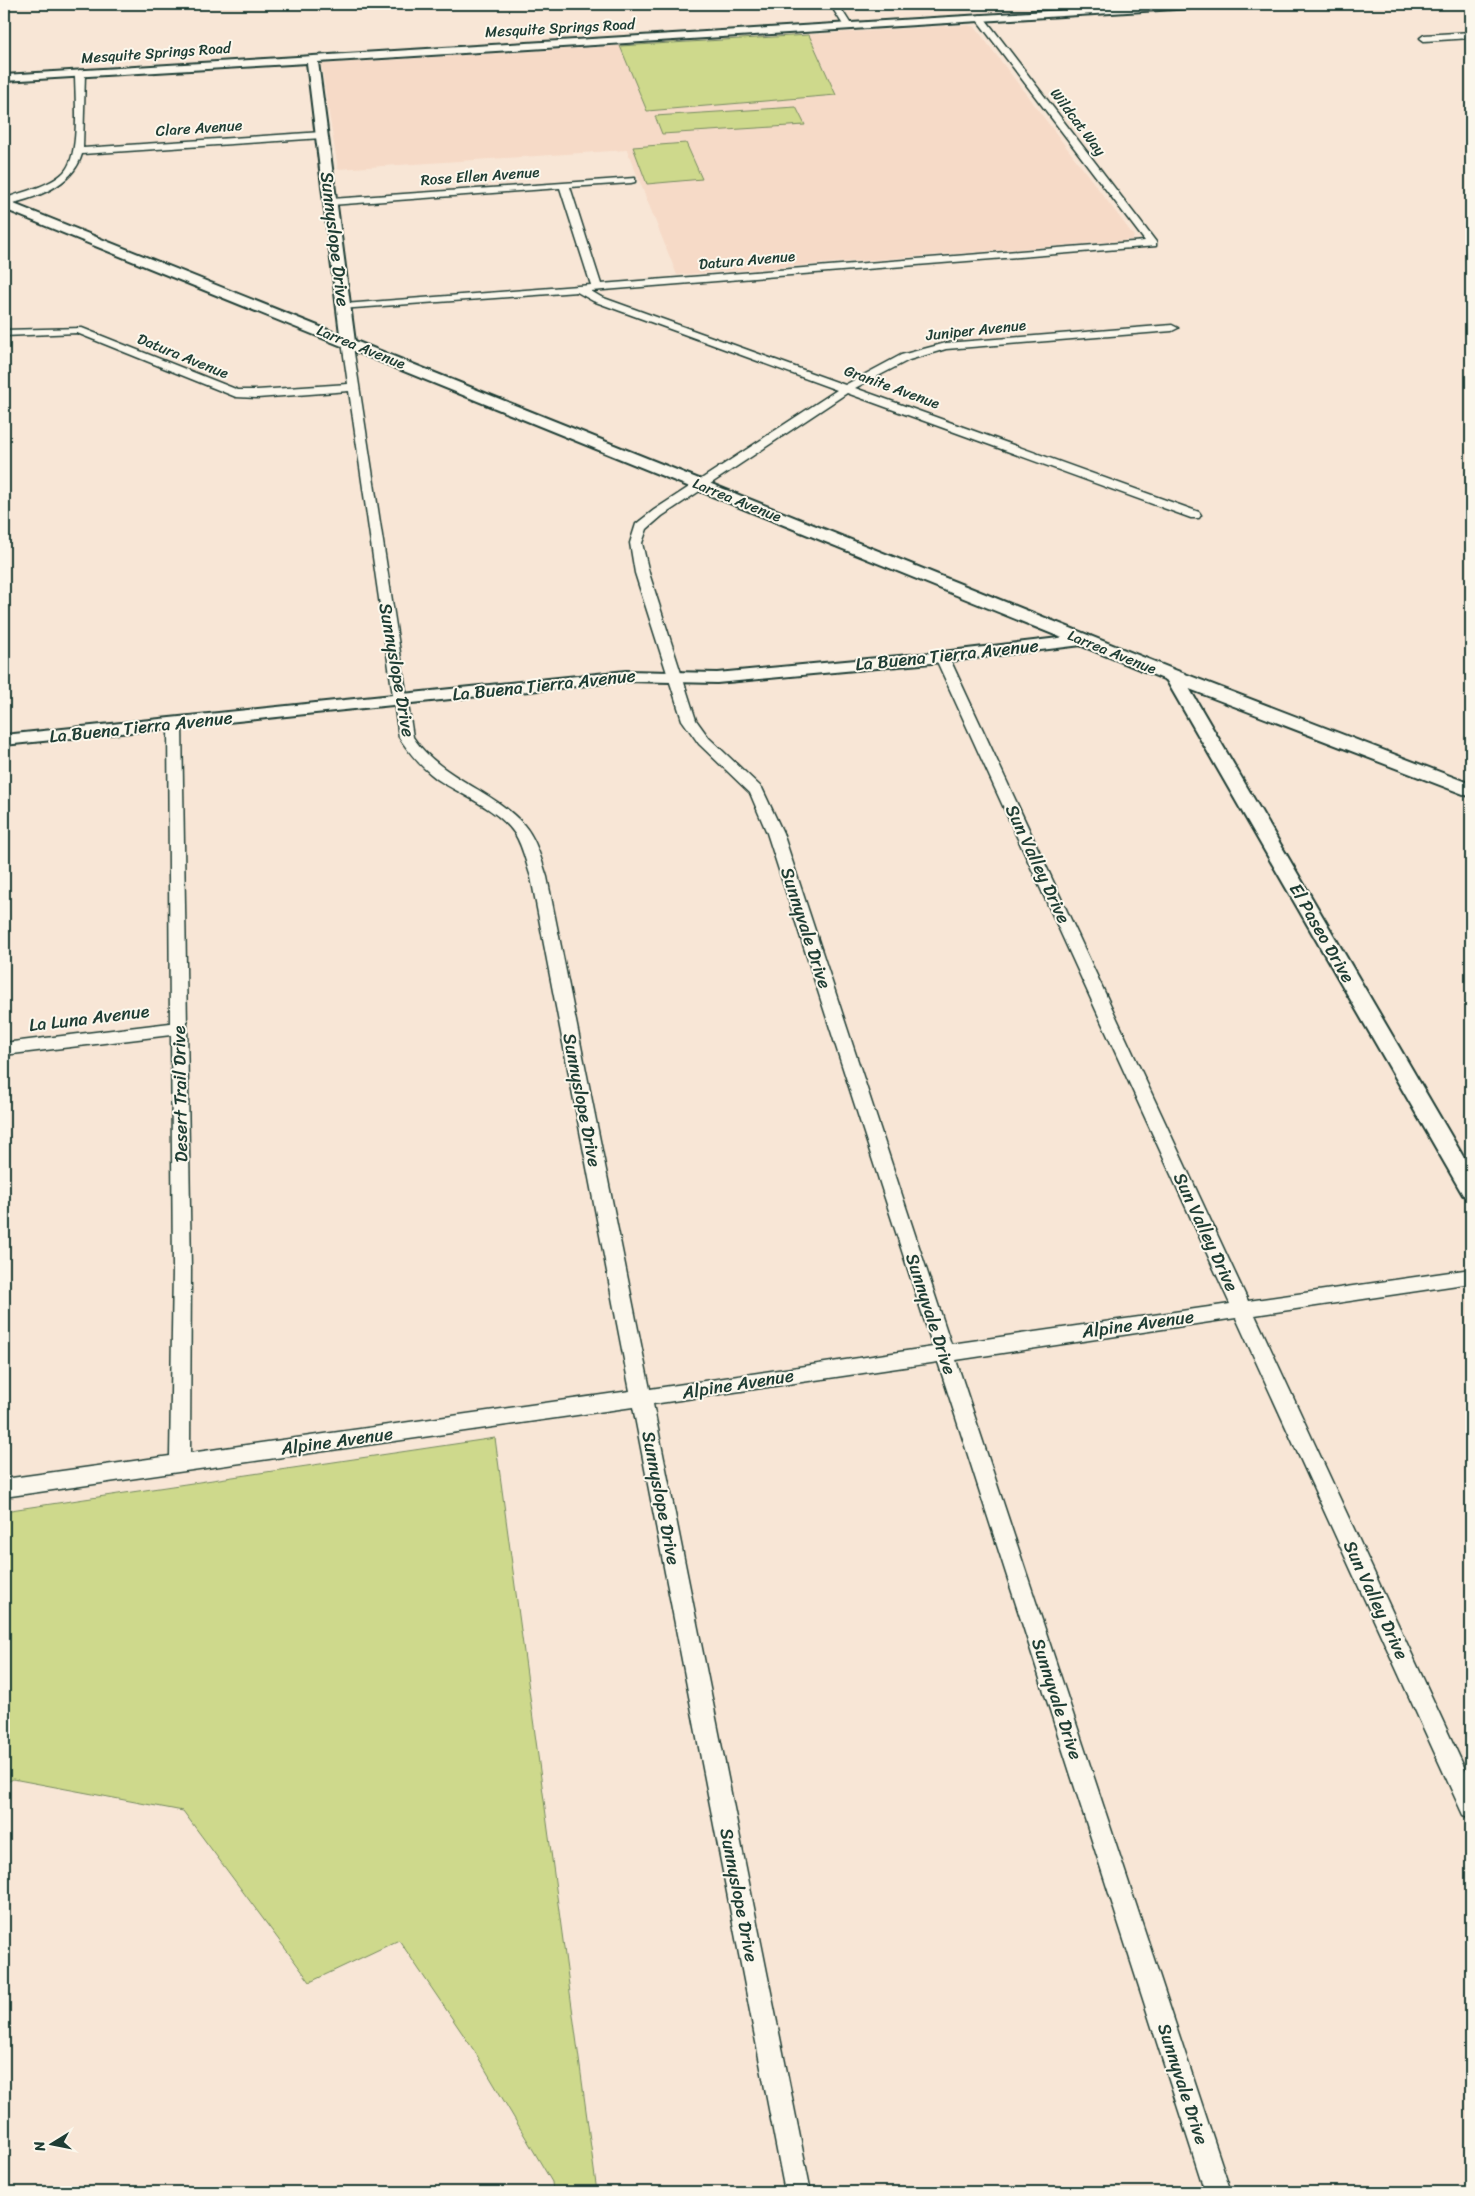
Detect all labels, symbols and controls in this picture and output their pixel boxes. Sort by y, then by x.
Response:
street label: Mesquite Springs Road [484,11,637,45]
street label: Mesquite Springs Road [80,35,233,71]
street label: Wildcat Way [1043,82,1113,162]
street label: Clare Avenue [155,112,243,144]
street label: Rose Ellen Avenue [420,159,540,193]
street label: Sunnyslope Drive [311,170,359,308]
street label: Datura Avenue [698,243,796,277]
street label: Juniper Avenue [924,312,1027,348]
street label: Larrea Avenue [313,317,409,377]
street label: Datura Avenue [133,326,233,386]
street label: Granite Avenue [840,358,944,416]
street label: Larrea Avenue [689,470,785,530]
street label: Sunnyslope Drive [369,600,425,740]
street label: Larrea Avenue [1064,622,1160,682]
street label: La Buena Tierra Avenue [854,629,1040,681]
street label: La Buena Tierra Avenue [451,659,637,711]
street label: La Buena Tierra Avenue [48,701,234,753]
street label: Sun Valley Drive [996,799,1080,929]
street label: Sunnyvale Drive [771,863,841,993]
street label: El Paseo Drive [1280,877,1364,989]
street label: La Luna Avenue [27,995,151,1041]
street label: Desert Trail Drive [163,1025,197,1163]
street label: Sunnyslope Drive [553,1030,611,1170]
street label: Sun Valley Drive [1164,1167,1248,1297]
street label: Sunnyvale Drive [896,1249,966,1379]
street label: Alpine Avenue [1079,1300,1196,1348]
street label: Alpine Avenue [679,1359,796,1409]
street label: Alpine Avenue [278,1417,395,1465]
street label: Sunnyslope Drive [632,1428,690,1568]
street label: Sun Valley Drive [1334,1535,1418,1665]
street label: Sunnyvale Drive [1022,1634,1092,1764]
street label: Sunnyslope Drive [710,1825,768,1965]
street label: Sunnyvale Drive [1148,2019,1218,2149]
north arrow [28,2118,78,2168]
text: N [26,2139,53,2154]

